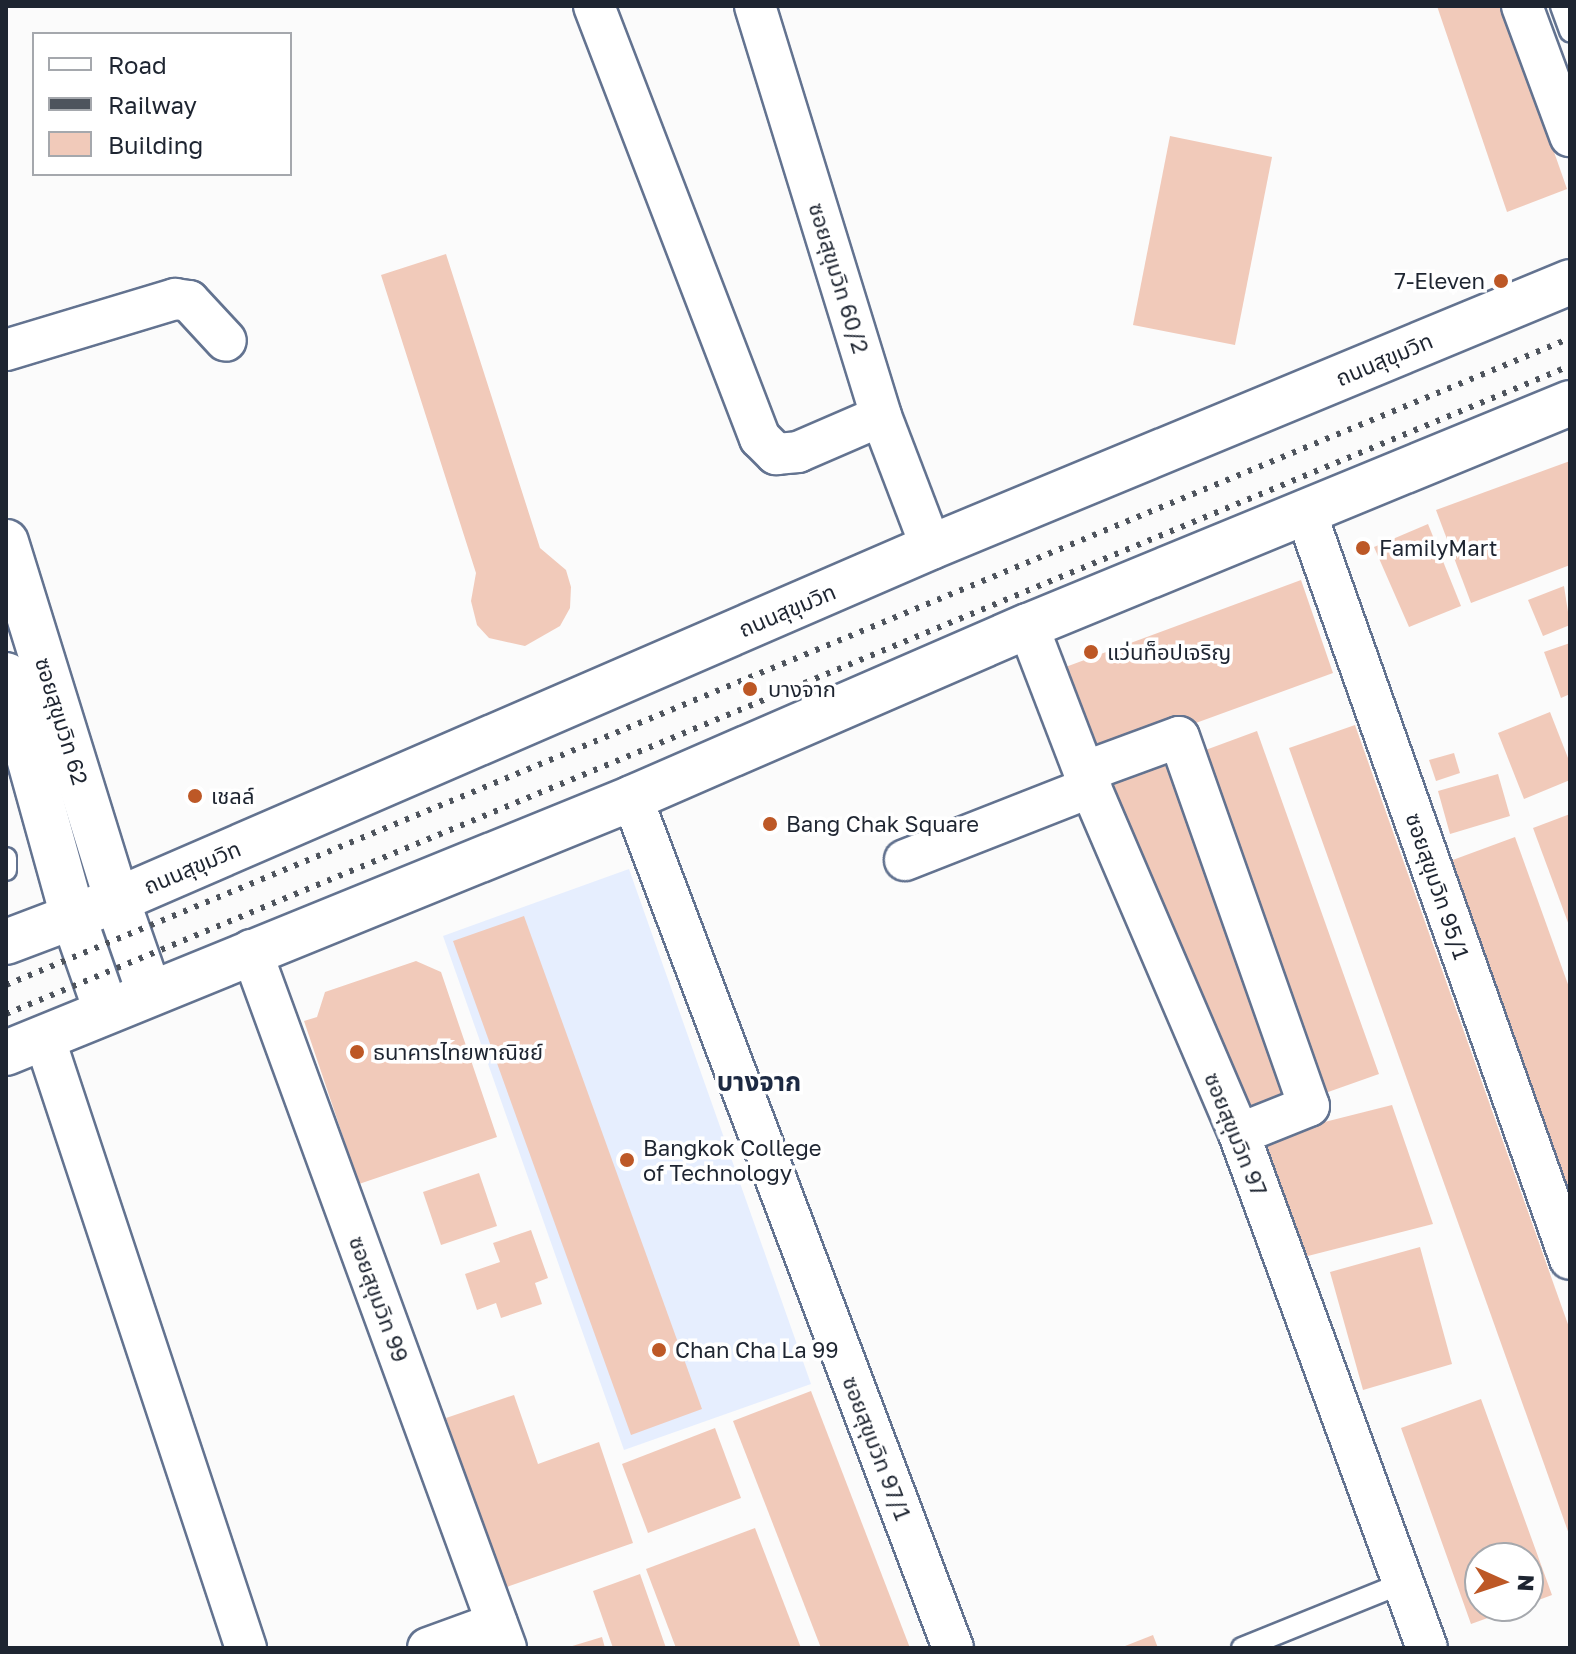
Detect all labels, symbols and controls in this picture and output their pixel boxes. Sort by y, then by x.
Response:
legend [32,32,292,176]
text: Road [108,50,167,79]
text: Railway [108,90,197,119]
text: Building [108,130,203,159]
street label: ซอยสุขุมวิท 60/2 [804,200,874,356]
place label: 7-Eleven [1394,268,1485,294]
marker: 7-Eleven [1492,272,1510,290]
street label: ถนนสุขุมวิท [1332,327,1436,391]
place label: FamilyMart [1379,535,1498,561]
marker: FamilyMart [1354,539,1372,557]
street label: ถนนสุขุมวิท [735,578,839,642]
place label: แว่นท็อปเจริญ [1107,639,1231,665]
marker: แว่นท็อปเจริญ [1082,643,1100,661]
street label: ซอยสุขุมวิท 62 [30,654,94,788]
place label: บางจาก [768,676,836,702]
marker: บางจาก [739,678,761,700]
place label: เชลล์ [211,783,254,809]
marker: เชลล์ [186,787,204,805]
street label: ซอยสุขุมวิท 95/1 [1401,809,1475,963]
place label: Bang Chak Square [786,811,979,837]
marker: Bang Chak Square [761,815,779,833]
street label: ถนนสุขุมวิท [140,835,244,899]
place label: ธนาคารไทยพาณิชย์ [373,1039,543,1065]
marker: ธนาคารไทยพาณิชย์ [348,1043,366,1061]
district label: บางจาก [717,1066,801,1098]
street label: ซอยสุขุมวิท 97 [1199,1068,1273,1200]
place label: Bangkok College of Technology [643,1134,821,1186]
marker: Bangkok College of Technology [618,1151,636,1169]
street label: ซอยสุขุมวิท 99 [344,1232,414,1366]
place label: Chan Cha La 99 [675,1337,839,1363]
marker: Chan Cha La 99 [650,1341,668,1359]
street label: ซอยสุขุมวิท 97/1 [837,1372,917,1524]
north arrow [1464,1542,1544,1622]
text: N [1513,1574,1540,1592]

